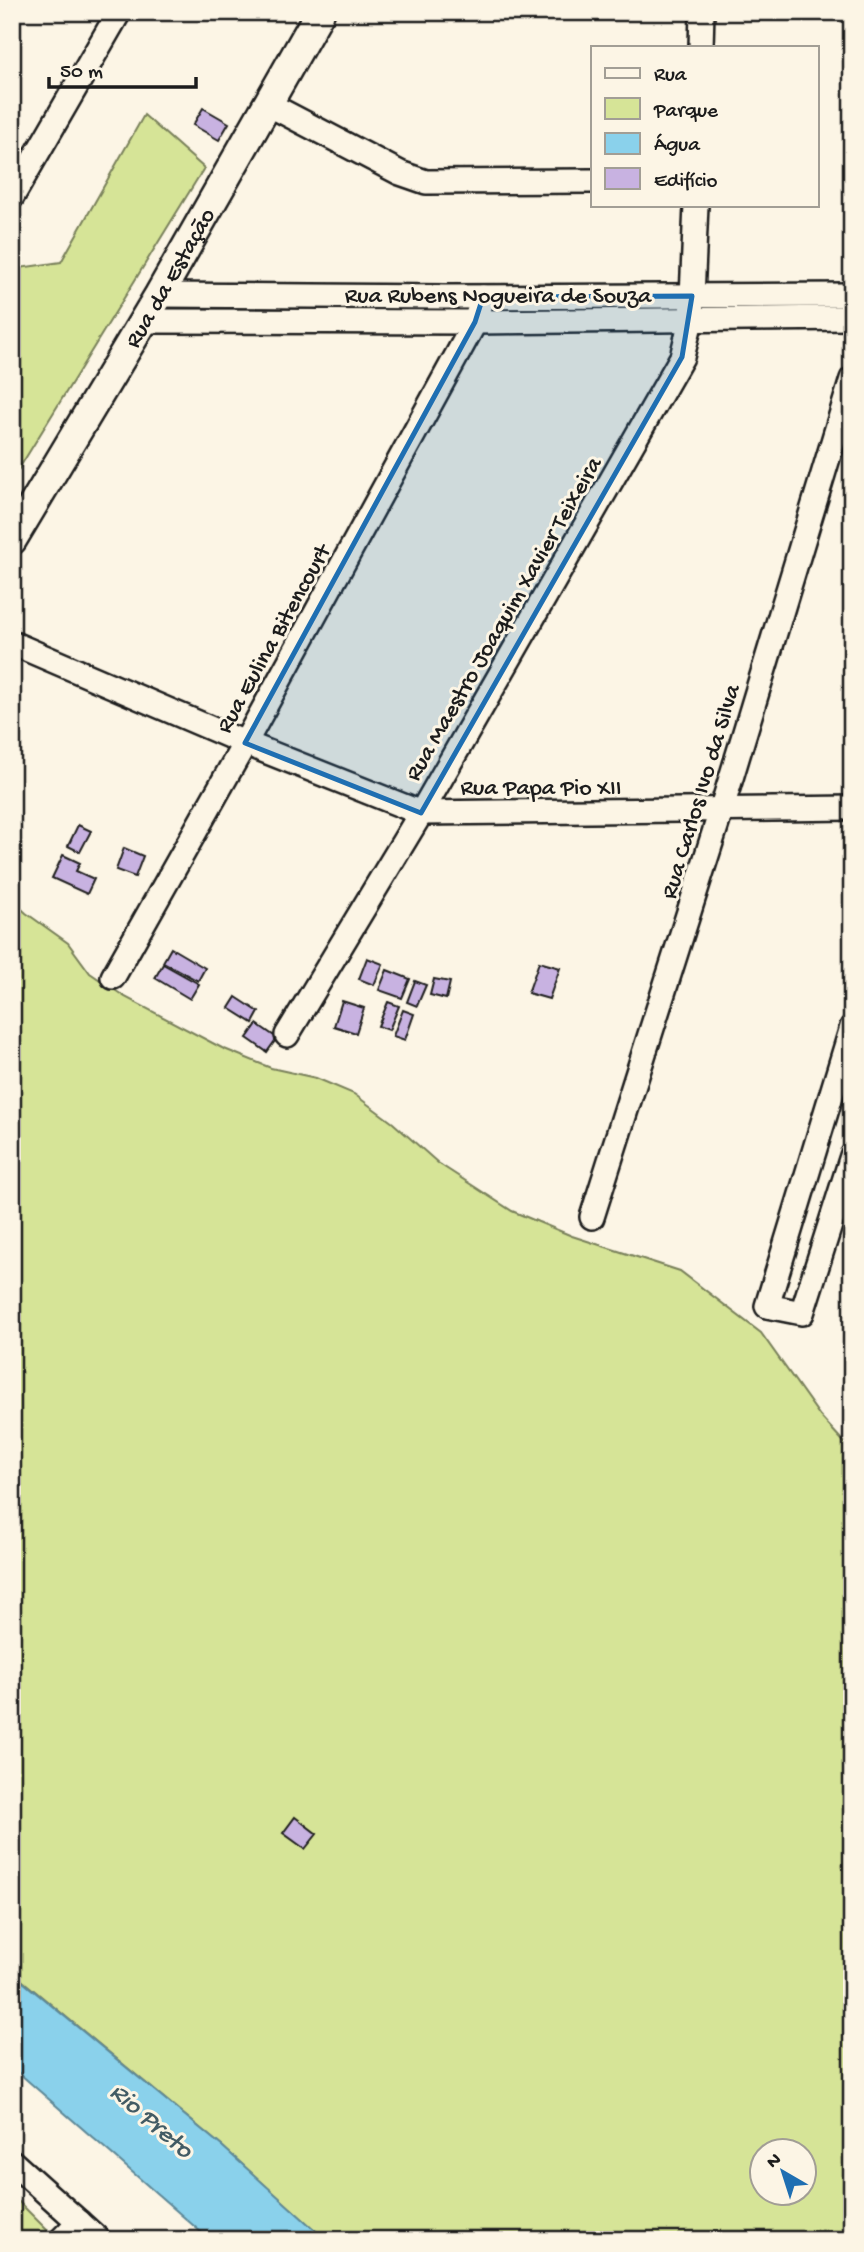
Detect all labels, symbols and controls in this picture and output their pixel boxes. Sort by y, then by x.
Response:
scale bar [49,46,196,90]
legend [591,46,818,206]
text: 50 m [60,61,103,86]
text: Rua [654,64,688,89]
text: Parque [653,100,719,125]
text: Água [654,133,701,159]
text: Edifício [654,170,718,195]
street label: Rua da Estação [120,204,223,354]
street label: Rua Rubens Nogueira de Souza [345,283,652,312]
street label: Rua Maestro Joaquim Xavier Teixeira [400,452,610,787]
street label: Rua Eulina Bitencourt [211,538,340,739]
street label: Rua Carlos Ivo da Silva [656,681,749,903]
street label: Rua Papa Pio XII [460,775,622,804]
water label: Rio Preto [102,2078,199,2168]
north arrow [748,2136,818,2206]
text: N [762,2149,787,2174]

